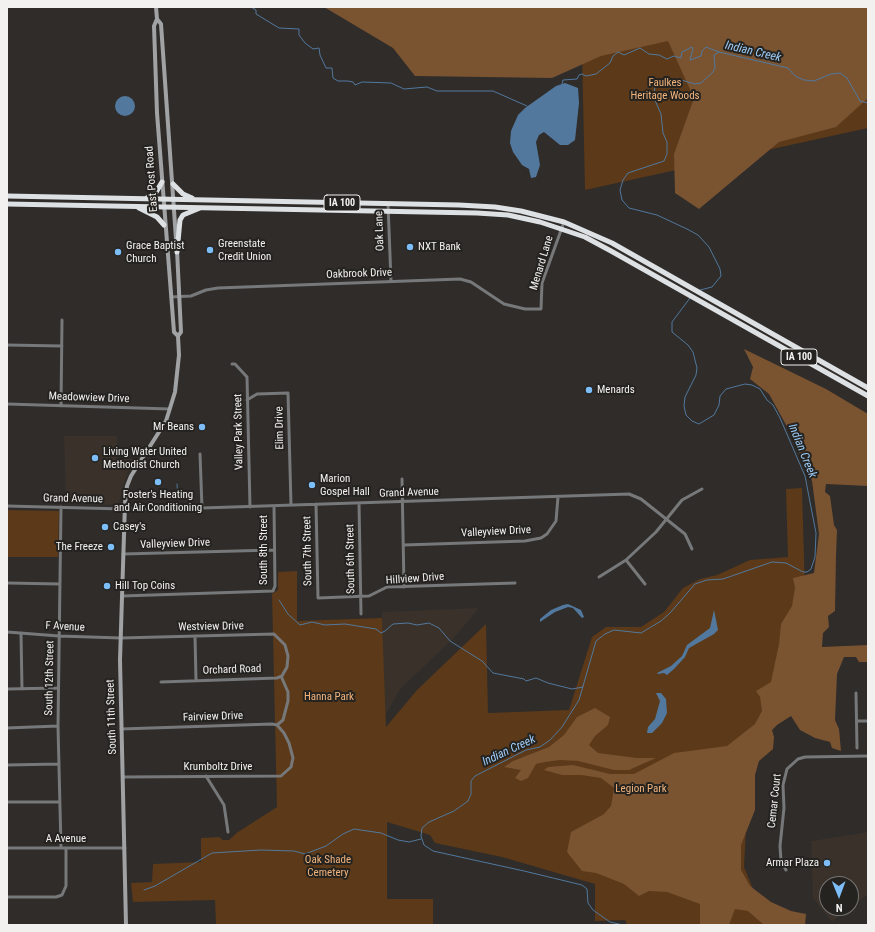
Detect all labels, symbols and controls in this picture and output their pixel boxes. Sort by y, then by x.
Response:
water label: Indian Creek [724,39,782,65]
park label: Faulkes Heritage Woods [630,76,700,102]
street label: East Post Road [143,146,161,212]
road number: IA 100 [324,195,360,211]
street label: Oak Lane [373,211,387,251]
street label: Menard Lane [527,234,557,292]
place label: Greenstate Credit Union [218,237,271,263]
place label: Grace Baptist Church [126,239,184,265]
place label: NXT Bank [418,240,461,254]
marker: NXT Bank [405,242,415,252]
marker: Greenstate Credit Union [205,245,215,255]
marker: Grace Baptist Church [113,247,123,257]
street label: Oakbrook Drive [326,266,392,282]
road number: IA 100 [781,349,817,365]
place label: Menards [597,383,635,397]
marker: Menards [584,385,594,395]
street label: Meadowview Drive [48,390,130,406]
street label: Valley Park Street [232,394,246,470]
street label: Elim Drive [273,406,287,450]
place label: Mr Beans [153,420,194,434]
marker: Mr Beans [197,422,207,432]
water label: Indian Creek [785,422,819,480]
place label: Living Water United Methodist Church [103,445,187,471]
marker: Living Water United Methodist Church [90,453,100,463]
place label: Marion Gospel Hall [320,472,370,498]
marker: Foster's Heating and Air Conditioning [153,477,163,487]
marker: Marion Gospel Hall [307,480,317,490]
street label: Grand Avenue [379,485,439,501]
place label: Foster's Heating and Air Conditioning [114,488,202,514]
street label: Grand Avenue [43,492,103,506]
street label: South 8th Street [257,515,271,585]
street label: South 7th Street [301,516,315,586]
place label: Casey's [113,520,146,534]
marker: Casey's [100,522,110,532]
street label: South 6th Street [344,524,358,594]
street label: Valleyview Drive [461,524,531,540]
street label: Valleyview Drive [140,536,210,552]
place label: The Freeze [56,540,103,554]
marker: The Freeze [106,542,116,552]
street label: Hillview Drive [385,570,445,588]
place label: Hill Top Coins [115,579,175,593]
marker: Hill Top Coins [102,581,112,591]
street label: F Avenue [45,619,85,635]
street label: Westview Drive [178,620,244,634]
street label: South 12th Street [43,640,57,716]
street label: Orchard Road [202,662,262,678]
street label: South 11th Street [104,679,120,755]
park label: Hanna Park [304,690,354,704]
street label: Fairview Drive [183,709,243,725]
water label: Indian Creek [480,732,538,770]
street label: Krumboltz Drive [184,760,252,774]
street label: Cemar Court [766,773,784,829]
park label: Legion Park [615,782,667,796]
street label: A Avenue [46,832,86,846]
park label: Oak Shade Cemetery [305,853,351,879]
place label: Armar Plaza [766,856,819,870]
marker: Armar Plaza [822,858,832,868]
north arrow [819,876,859,916]
text: N [836,901,843,914]

